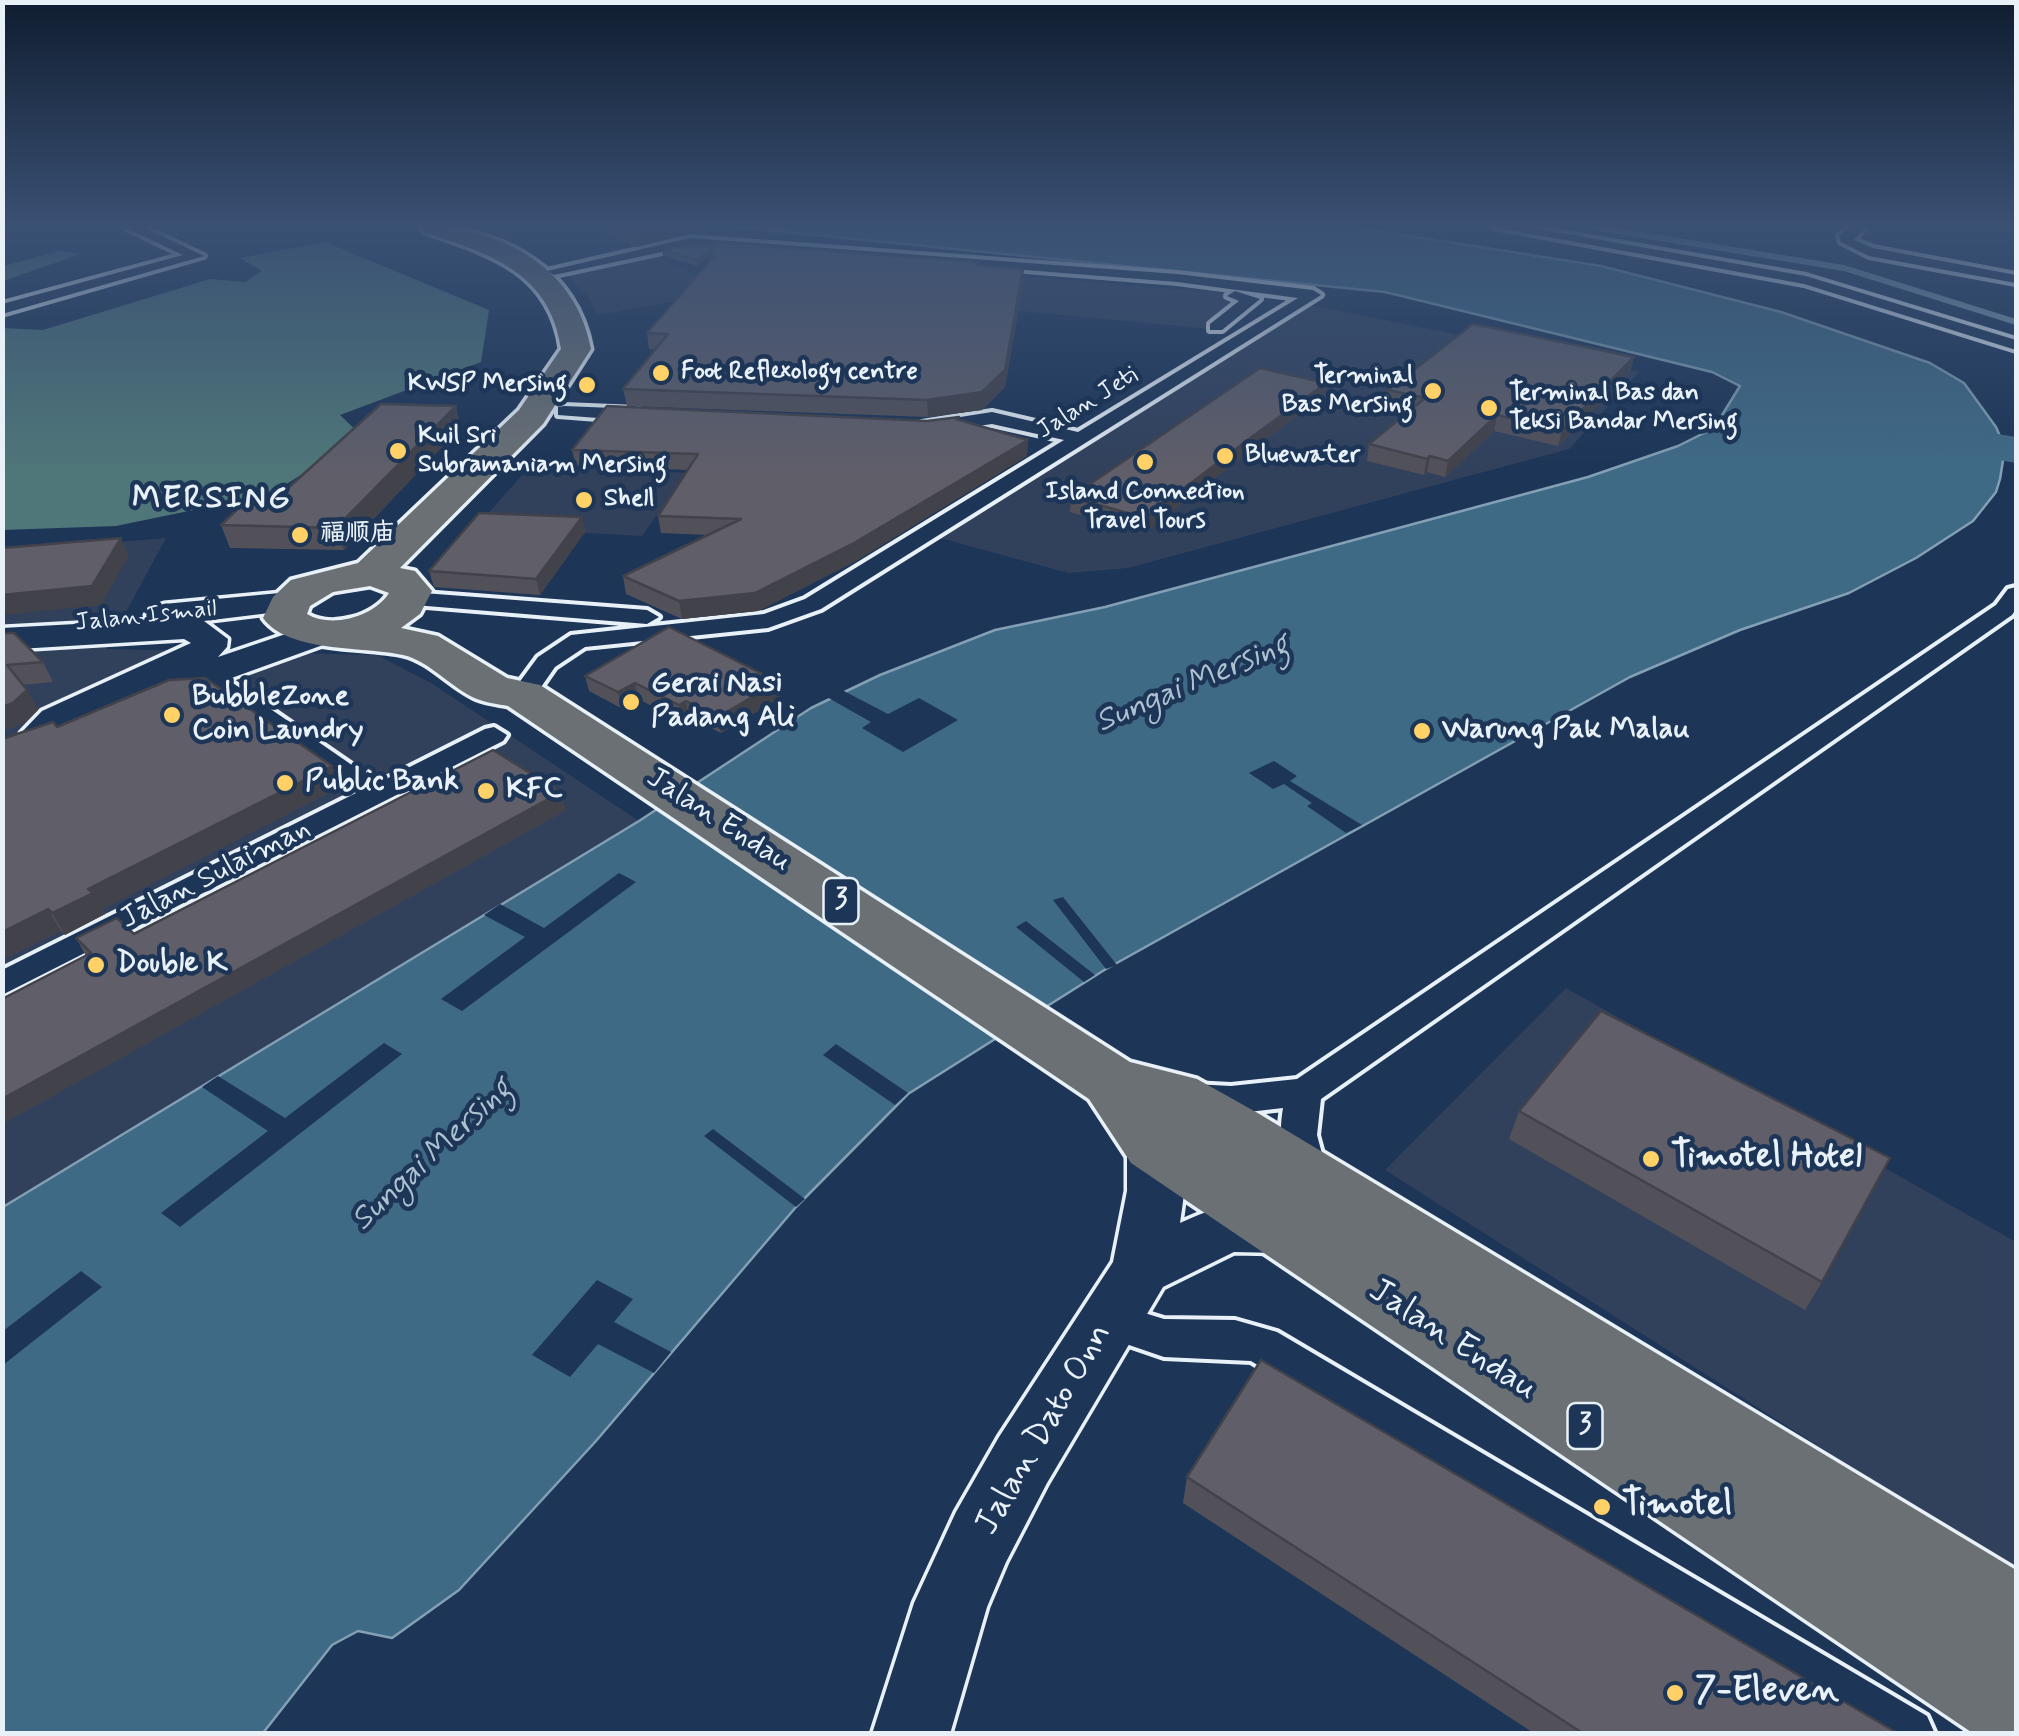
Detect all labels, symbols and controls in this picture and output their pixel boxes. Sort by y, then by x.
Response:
place label: Foot Reflexology centre [681,358,918,388]
street label: Jalan Jeti [1032,361,1144,447]
marker: Foot Reflexology centre [650,362,672,384]
place label: Terminal Bas Mersing [1282,362,1413,421]
place label: KWSP Mersing [408,370,567,400]
marker: KWSP Mersing [576,374,598,396]
place label: Terminal Bas dan Teksi Bandar Mersing [1509,379,1738,438]
marker: Terminal Bas Mersing [1422,380,1444,402]
marker: Terminal Bas dan Teksi Bandar Mersing [1478,397,1500,419]
place label: Kuil Sri Subramaniam Mersing [418,422,667,481]
marker: Kuil Sri Subramaniam Mersing [387,440,409,462]
place label: Bluewater [1245,441,1360,471]
marker: Bluewater [1214,445,1236,467]
marker: Island Connection Travel Tours [1134,451,1156,473]
place label: Island Connection Travel Tours [1045,478,1245,537]
district label: MERSING [132,481,292,519]
place label: Shell [604,485,654,515]
marker: Shell [573,489,595,511]
place label: 福顺庙 [320,520,395,550]
marker: 福顺庙 [289,524,311,546]
street label: Jalan Ismail [74,595,218,639]
water label: Sungai Mersing [1091,627,1295,743]
place label: Gerai Nasi Padang Ali [651,667,795,738]
place label: BubbleZone Coin Laundry [192,680,364,750]
marker: Gerai Nasi Padang Ali [620,691,642,713]
marker: BubbleZone Coin Laundry [161,704,183,726]
place label: Warung Pak Malau [1442,713,1690,749]
marker: Warung Pak Malau [1411,720,1433,742]
street label: Jalan Endau [639,761,797,881]
place label: Public Bank [305,765,459,801]
marker: Public Bank [274,772,296,794]
place label: KFC [506,773,563,809]
marker: KFC [475,780,497,802]
street label: Jalan Sulaiman [115,812,317,938]
road number: 3 [824,878,858,924]
place label: Double K [116,947,228,983]
marker: Double K [85,954,107,976]
water label: Sungai Mersing [344,1072,522,1240]
place label: Timotel Hotel [1671,1138,1862,1180]
marker: Timotel Hotel [1640,1148,1662,1170]
street label: Jalan Endau [1360,1271,1544,1411]
street label: Jalan Dato Onn [967,1317,1123,1543]
road number: 3 [1568,1403,1602,1449]
place label: Timotel [1622,1486,1732,1528]
marker: Timotel [1591,1496,1613,1518]
place label: 7-Eleven [1695,1672,1839,1714]
marker: 7-Eleven [1664,1682,1686,1704]

